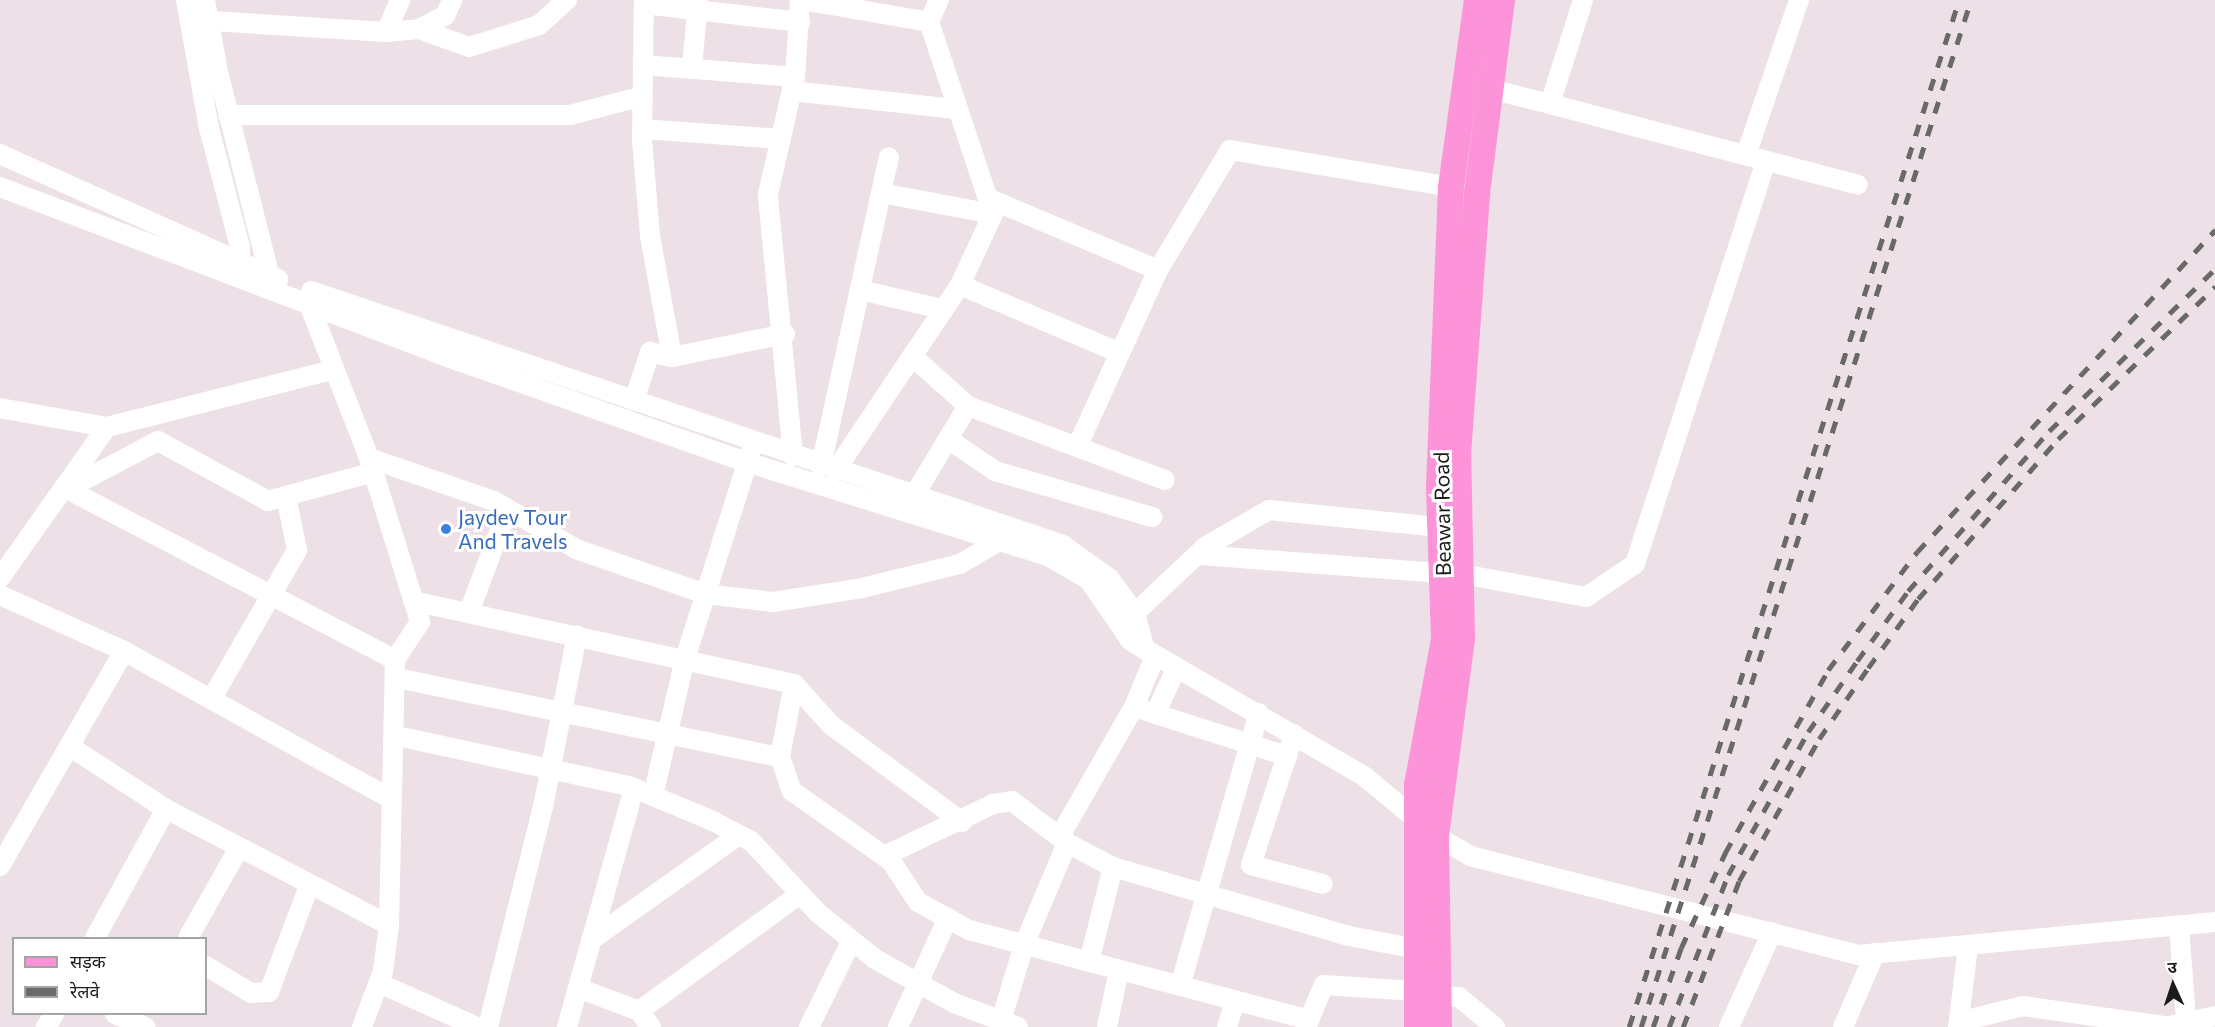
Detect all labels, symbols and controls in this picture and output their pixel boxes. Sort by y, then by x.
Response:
street label: Beawar Road [1428,452,1456,576]
place label: Jaydev Tour And Travels [458,504,568,554]
marker: Jaydev Tour And Travels [439,522,453,536]
legend [12,937,207,1015]
text: सड़क [70,950,106,972]
north arrow [2143,955,2203,1015]
text: उ [2167,957,2177,976]
text: रेलवे [70,980,100,1002]

